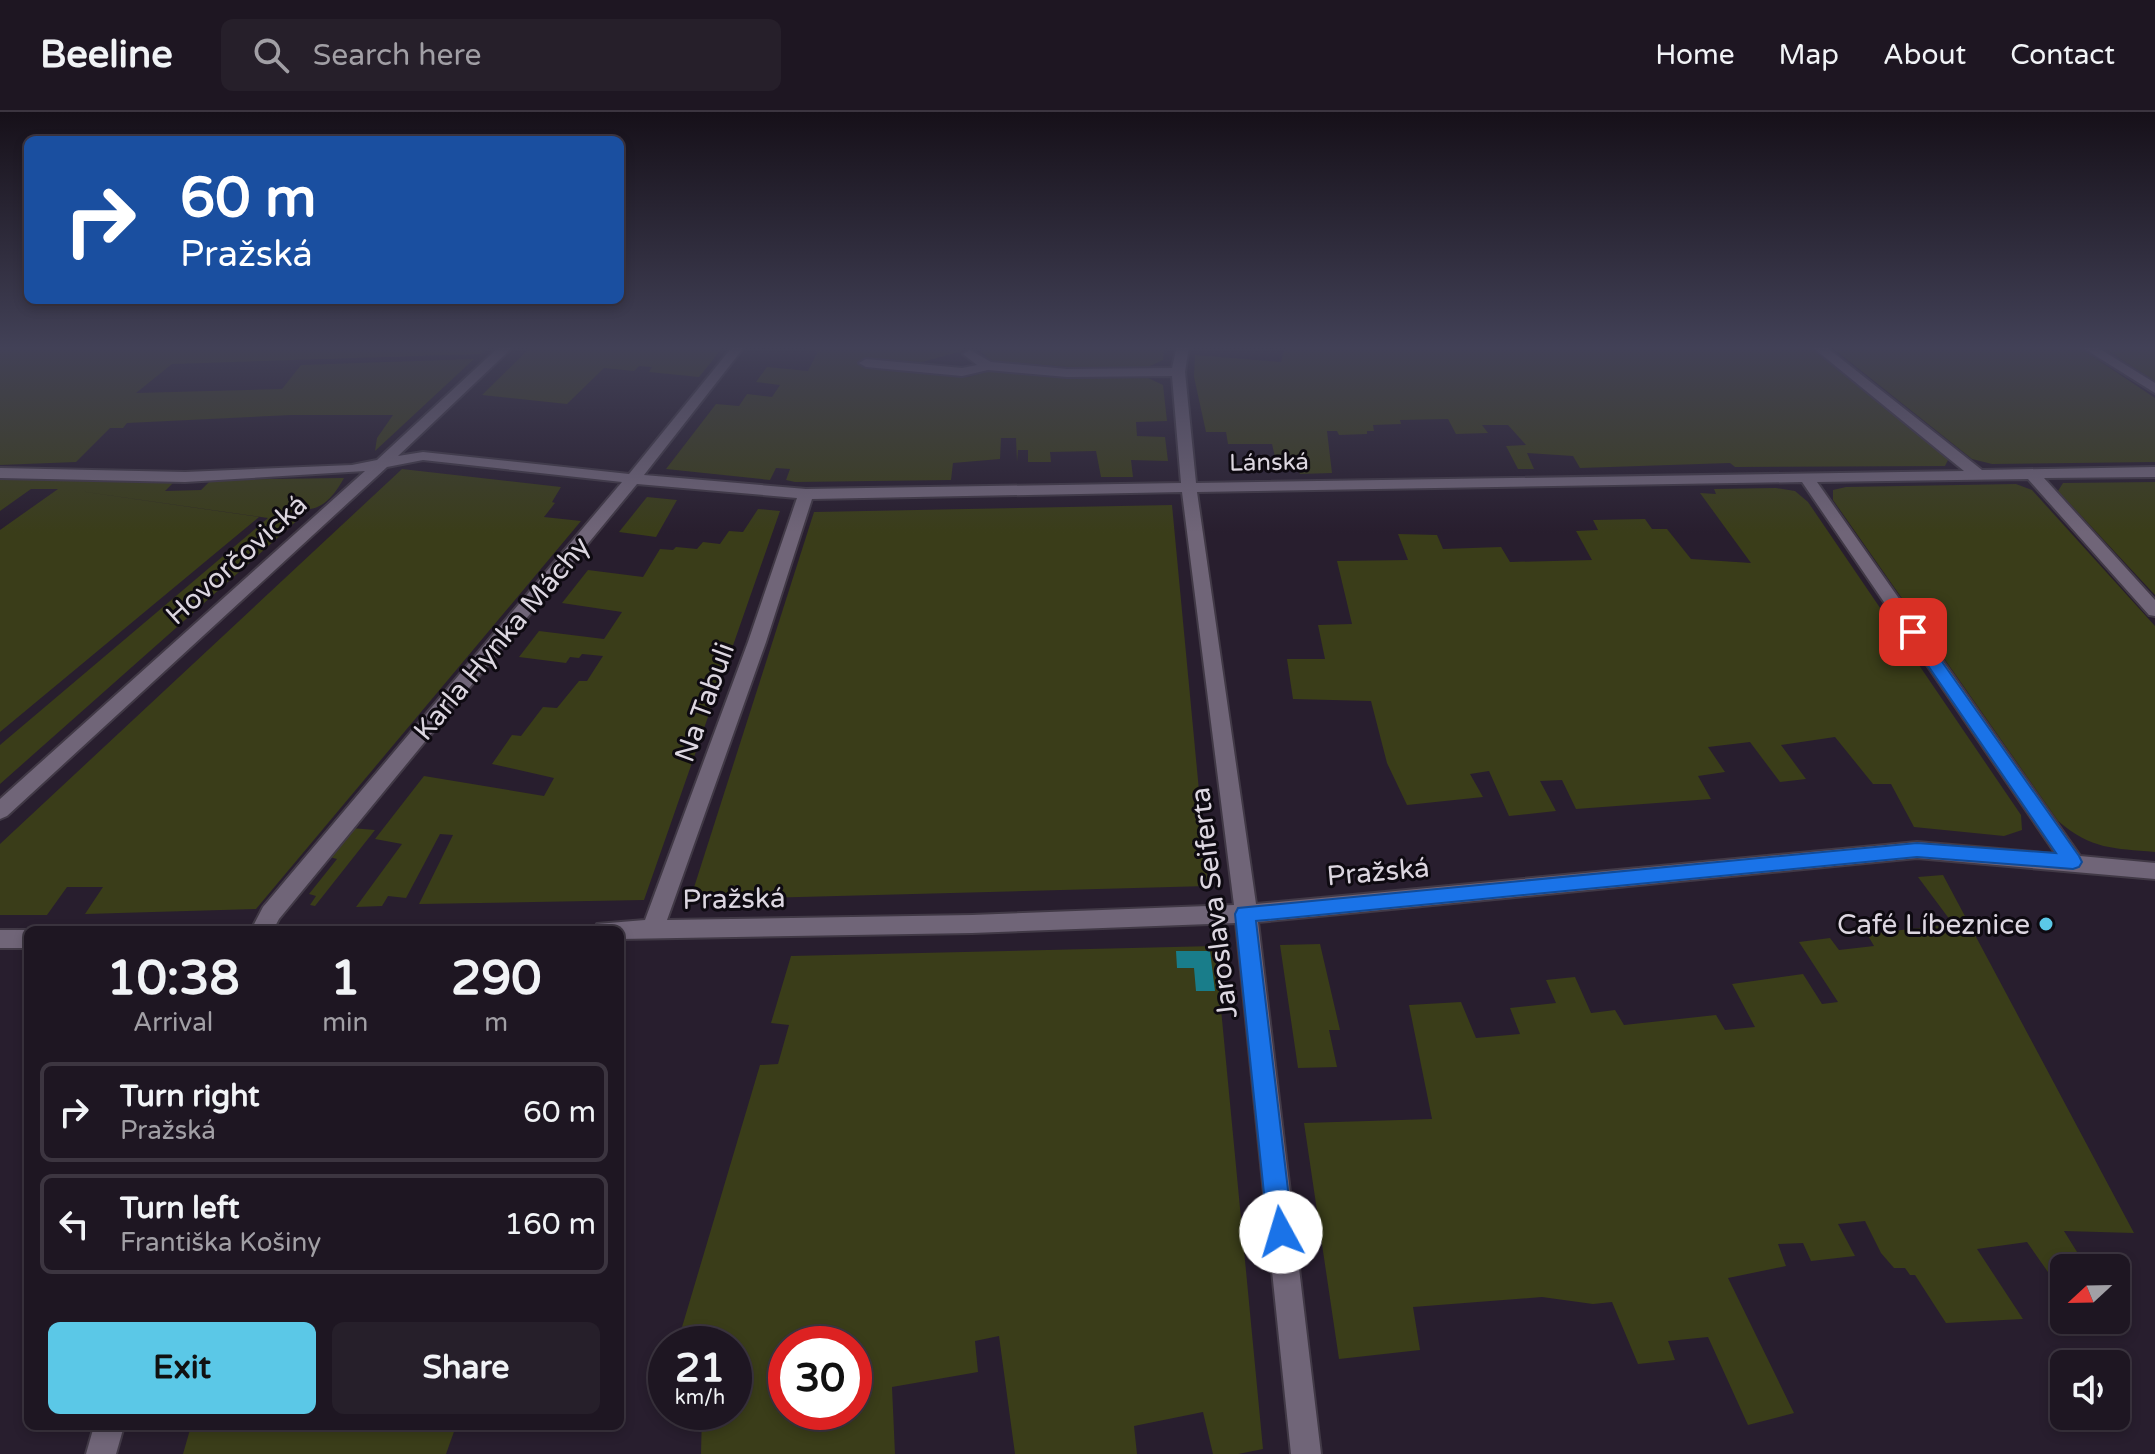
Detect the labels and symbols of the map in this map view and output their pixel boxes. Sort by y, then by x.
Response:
street label: Lánská [1229,447,1309,478]
street label: Hovorčovická [159,487,314,632]
street label: Karla Hynka Máchy [407,530,597,748]
pin [1879,598,1947,666]
street label: Na Tabuli [668,638,742,767]
street label: Jaroslava Seiferta [1183,785,1245,1020]
street label: Pražská [1325,851,1431,893]
street label: Pražská [682,881,786,917]
place label: Café Líbeznice [1837,908,2030,942]
marker: Café Líbeznice [2037,915,2055,933]
position arrow [1239,1190,1323,1274]
north arrow [2050,1254,2130,1334]
speed limit sign: 30 [768,1326,872,1430]

